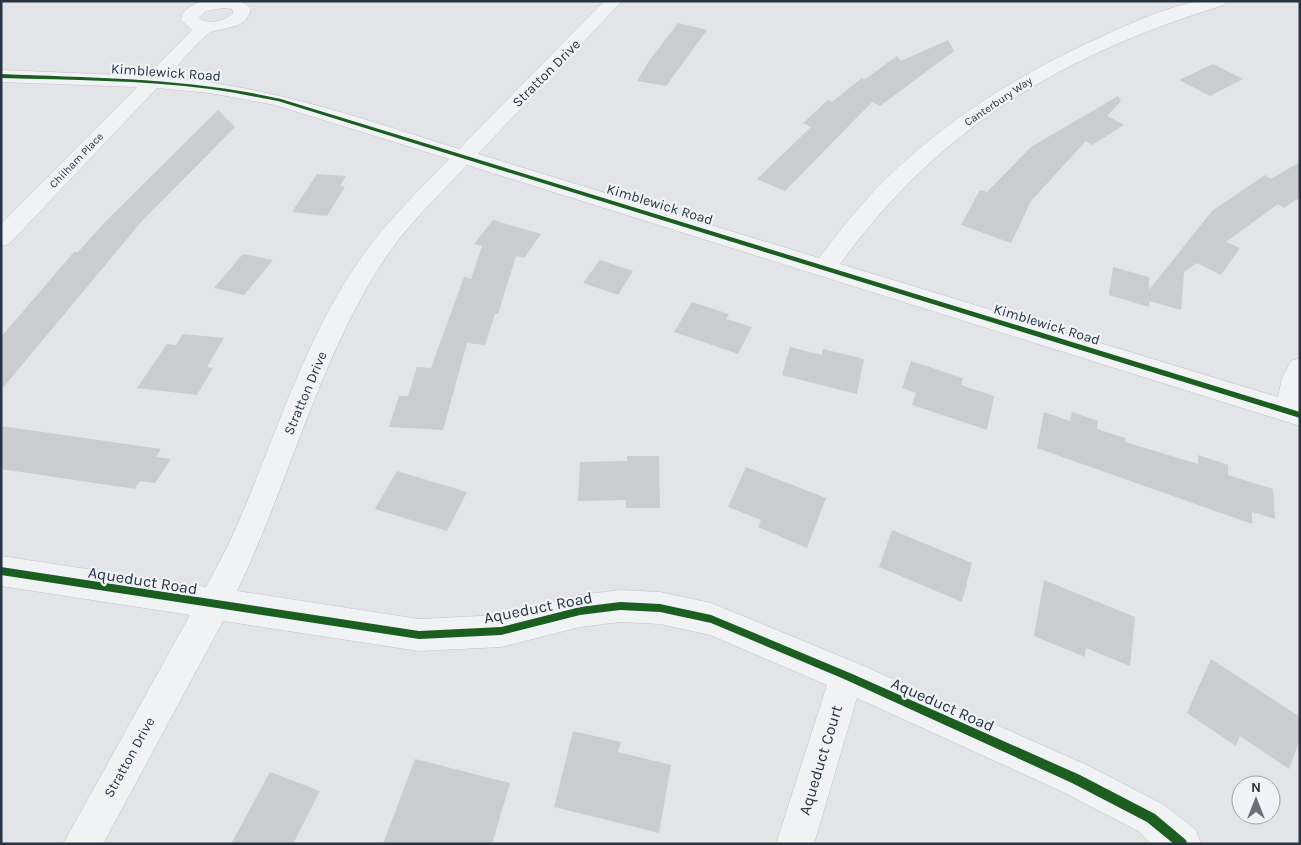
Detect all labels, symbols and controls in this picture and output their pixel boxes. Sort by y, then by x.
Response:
street label: Stratton Drive [509,36,584,111]
street label: Kimblewick Road [110,60,222,85]
street label: Canterbury Way [962,74,1035,129]
street label: Chilham Place [47,130,106,191]
street label: Kimblewick Road [605,180,715,229]
street label: Kimblewick Road [992,300,1102,349]
street label: Stratton Drive [280,349,331,438]
street label: Aqueduct Road [87,562,199,599]
street label: Aqueduct Road [482,588,594,627]
street label: Aqueduct Road [888,673,997,736]
street label: Aqueduct Court [795,703,846,817]
street label: Stratton Drive [100,714,158,800]
north arrow [1231,775,1281,825]
text: N [1251,779,1261,796]

